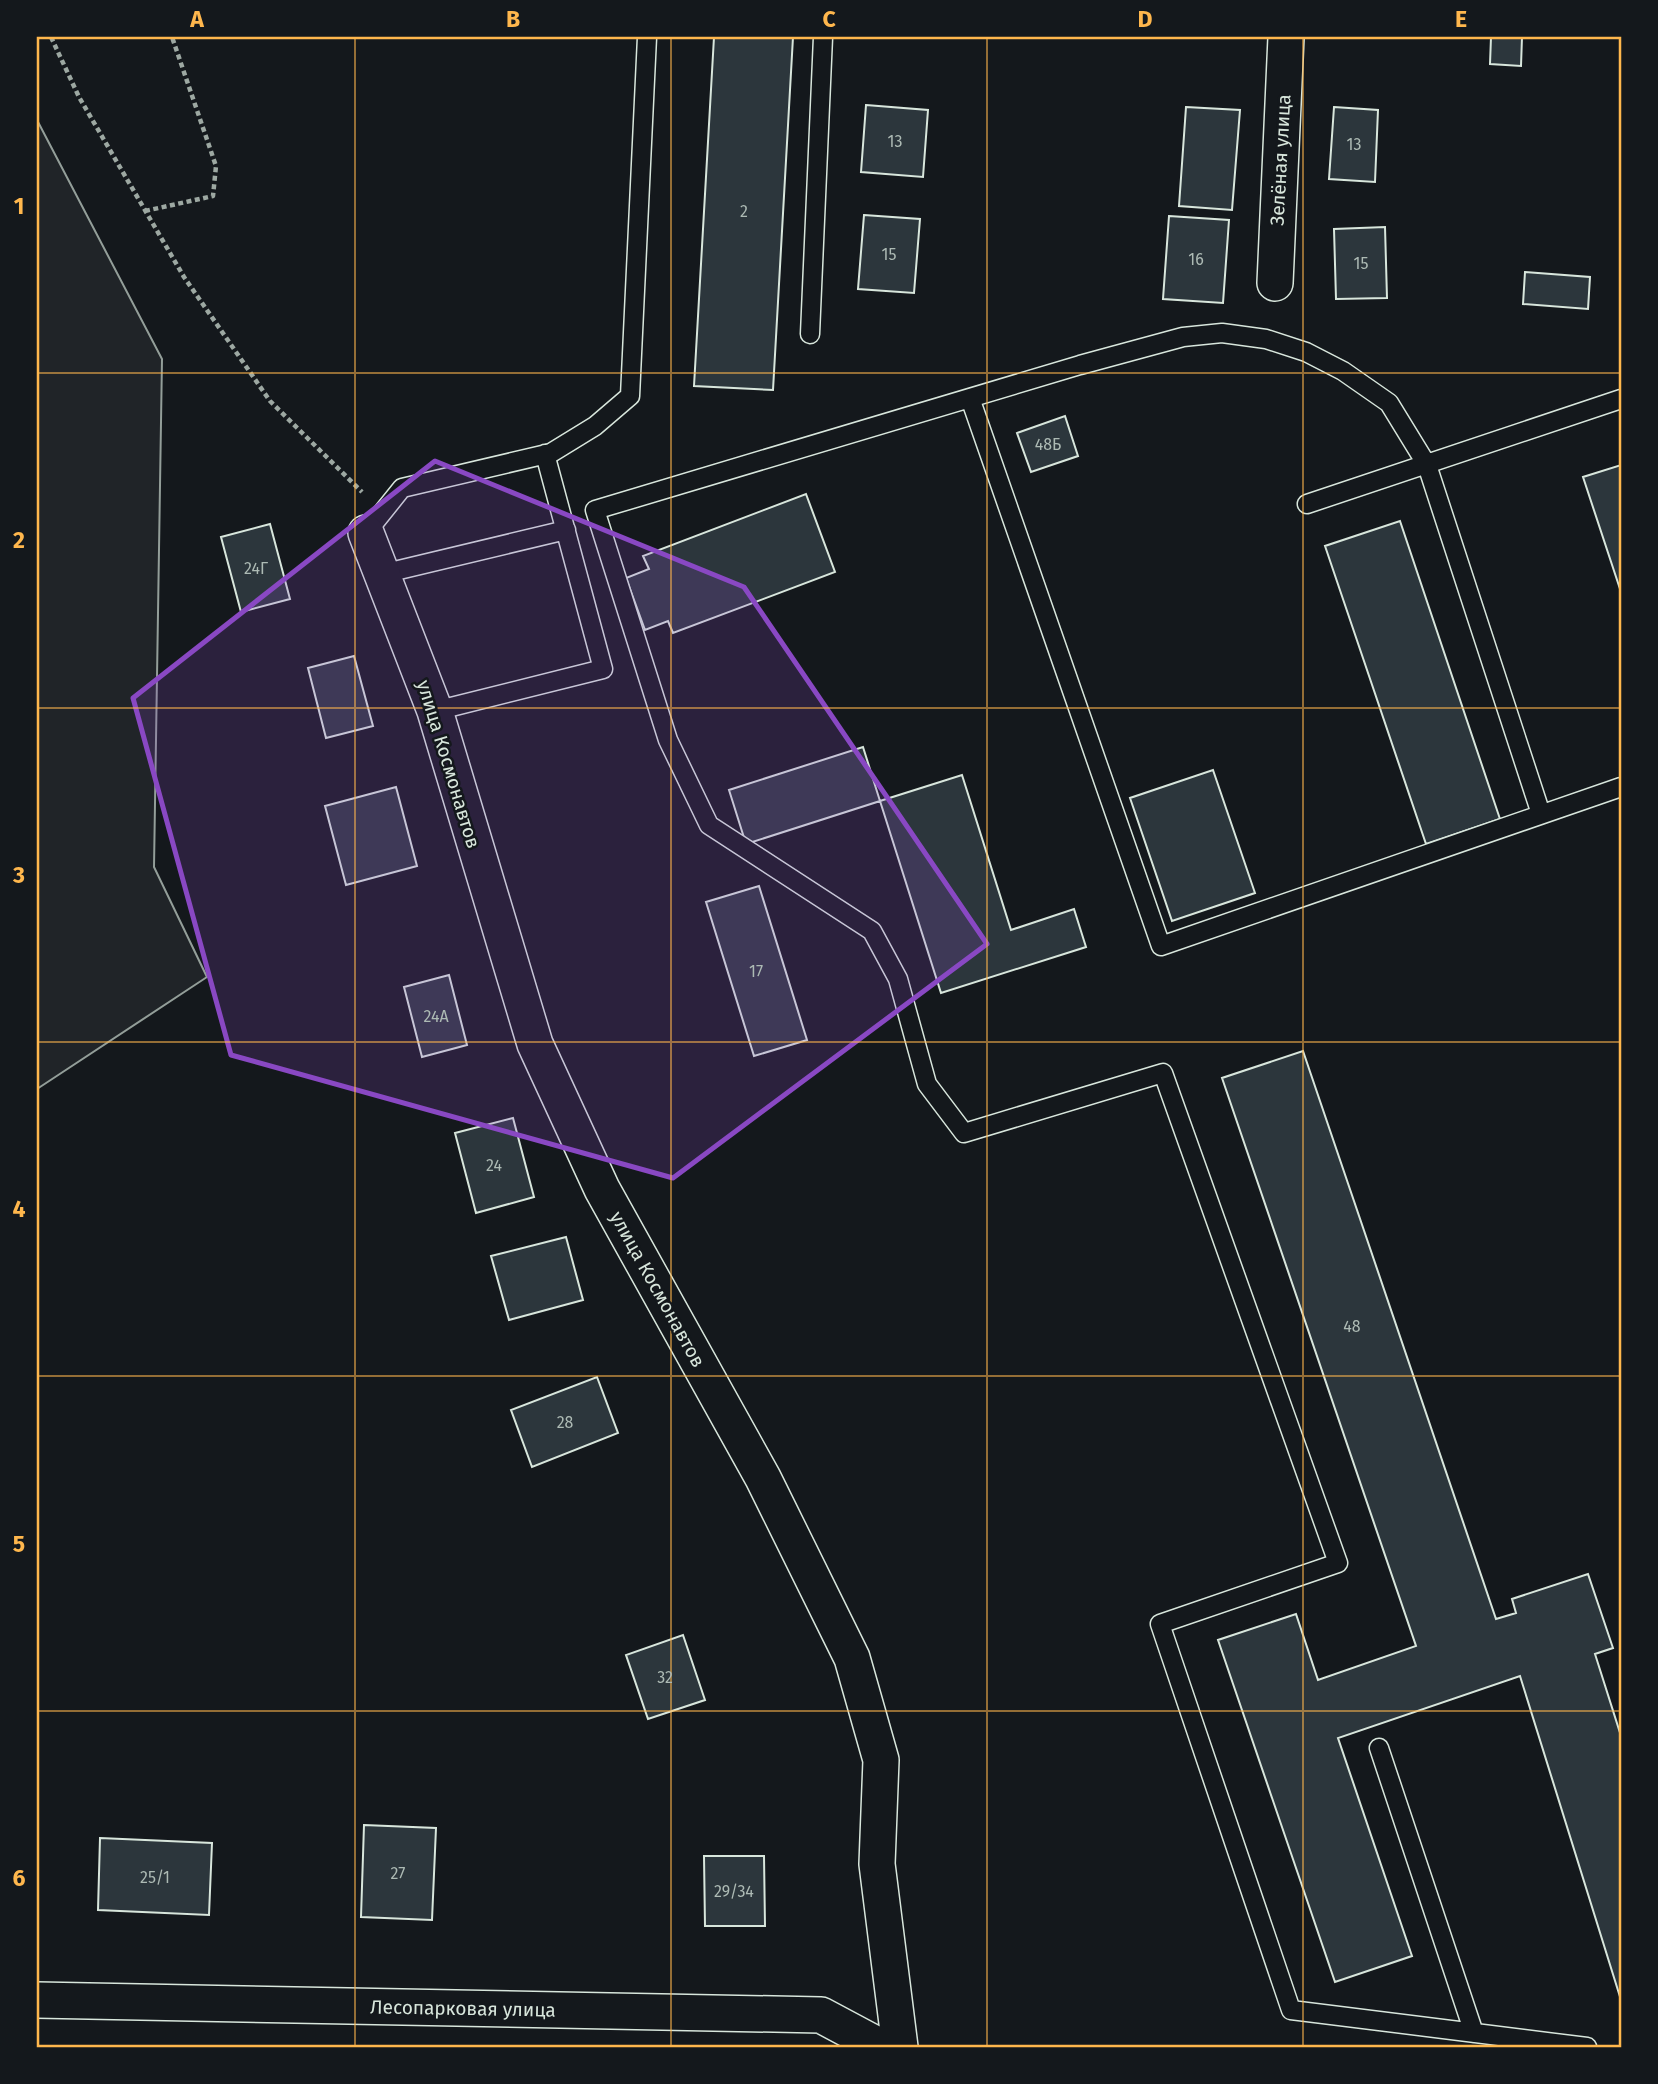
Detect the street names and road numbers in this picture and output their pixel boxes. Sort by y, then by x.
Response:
street label: Зелёная улица [1266,94,1295,226]
street label: улица Космонавтов [412,677,485,851]
street label: улица Космонавтов [605,1207,710,1371]
street label: Лесопарковая улица [370,1995,556,2022]

